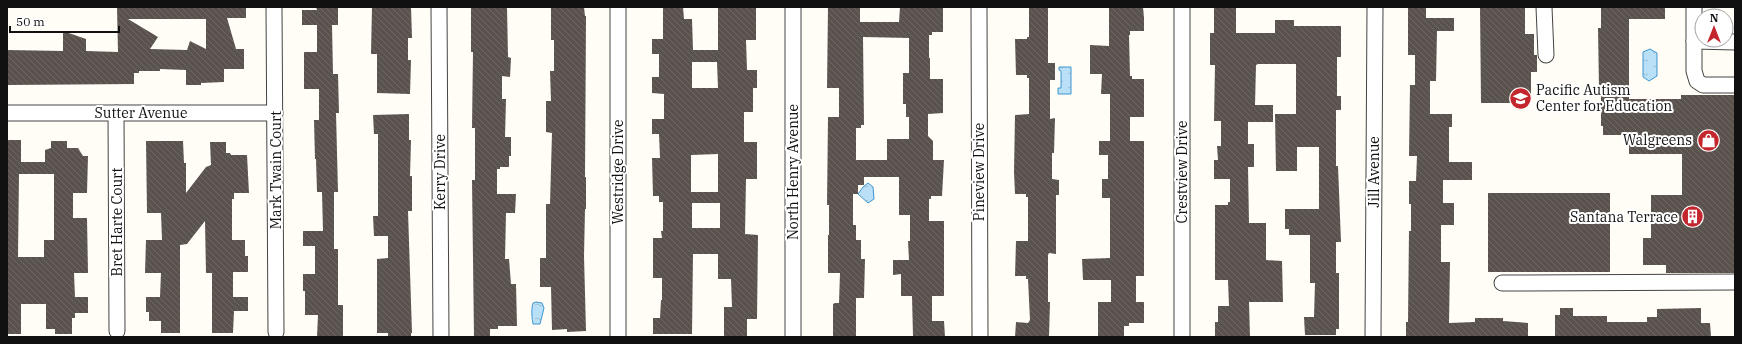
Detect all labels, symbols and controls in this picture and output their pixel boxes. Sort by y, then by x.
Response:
scale bar [10,8,119,34]
north arrow [1694,8,1734,48]
text: N [1710,11,1719,25]
text: 50 m [16,14,45,29]
place label: Pacific Autism Center for Education [1536,81,1672,115]
school or university icon: Pacific Autism Center for Education [1507,85,1533,111]
street label: Sutter Avenue [95,104,187,122]
street label: North Henry Avenue [784,104,802,240]
street label: Mark Twain Court [267,111,285,229]
street label: Westridge Drive [609,120,627,224]
street label: Crestview Drive [1173,120,1191,224]
street label: Pineview Drive [970,123,988,221]
shop icon: Walgreens [1695,127,1721,153]
place label: Walgreens [1623,131,1692,149]
street label: Kerry Drive [431,134,449,210]
street label: Jill Avenue [1365,136,1383,208]
street label: Bret Harte Court [108,168,126,276]
building icon: Santana Terrace [1680,204,1706,230]
place label: Santana Terrace [1570,208,1678,226]

